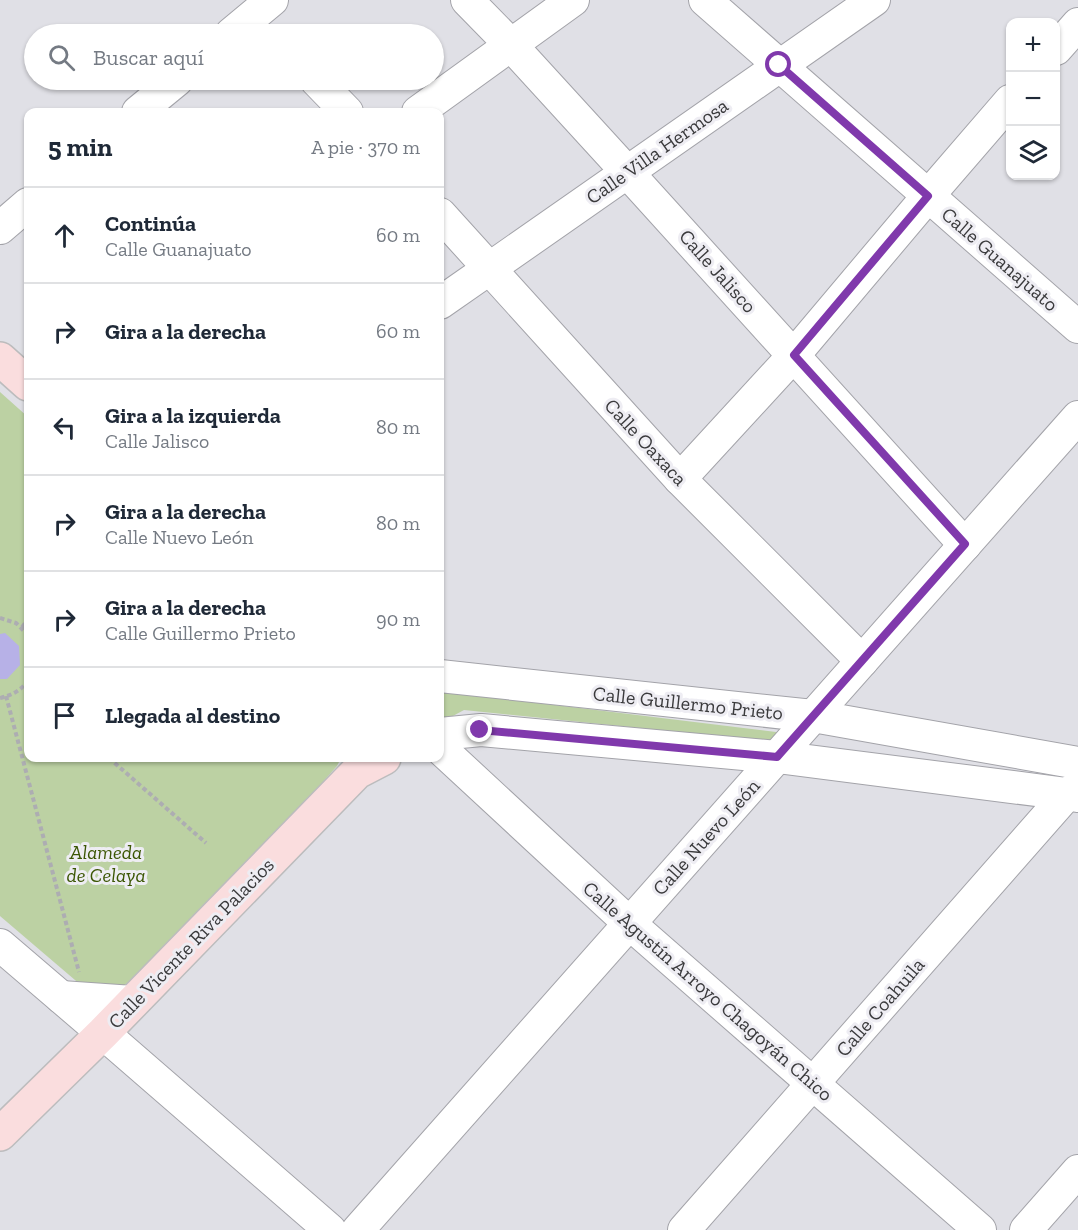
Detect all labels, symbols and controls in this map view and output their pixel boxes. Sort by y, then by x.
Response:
map controls [1006,18,1060,180]
button: + [1006,18,1060,72]
search box [24,24,444,90]
icon: search [45,41,78,74]
text: Buscar aquí [93,44,204,71]
route start [765,51,791,77]
button: − [1006,72,1060,126]
street label: Calle Villa Hermosa [581,93,733,209]
button: layers [1006,126,1060,180]
text: 5 min [48,131,112,163]
text: A pie · 370 m [311,135,420,159]
street label: Calle Guanajuato [937,202,1063,316]
text: Continúa [105,210,196,237]
icon: ahead [48,219,81,252]
text: 60 m [376,223,420,247]
street label: Calle Jalisco [674,224,762,318]
text: Calle Guanajuato [105,237,252,261]
icon: right [48,315,81,348]
text: Gira a la derecha [105,318,266,345]
text: 60 m [376,319,420,343]
street label: Calle Oaxaca [600,394,693,491]
text: Gira a la izquierda [105,402,281,429]
icon: left [48,411,81,444]
text: 80 m [376,415,420,439]
text: Calle Jalisco [105,429,209,453]
text: Gira a la derecha [105,498,266,525]
icon: right [48,507,81,540]
text: 80 m [376,511,420,535]
text: Calle Nuevo León [105,525,253,549]
text: Gira a la derecha [105,594,266,621]
icon: right [48,603,81,636]
text: 90 m [376,607,420,631]
text: Calle Guillermo Prieto [105,621,296,645]
street label: Calle Guillermo Prieto [592,681,784,725]
icon: arrive [48,699,81,732]
text: Llegada al destino [105,702,280,729]
route end [466,716,492,742]
street label: Calle Nuevo León [647,773,765,900]
park label: Alameda de Celaya [66,840,146,887]
street label: Calle Vicente Riva Palacios [103,853,279,1033]
street label: Calle Agustín Arroyo Chagoyán Chico [578,876,838,1106]
street label: Calle Coahuila [831,952,930,1061]

